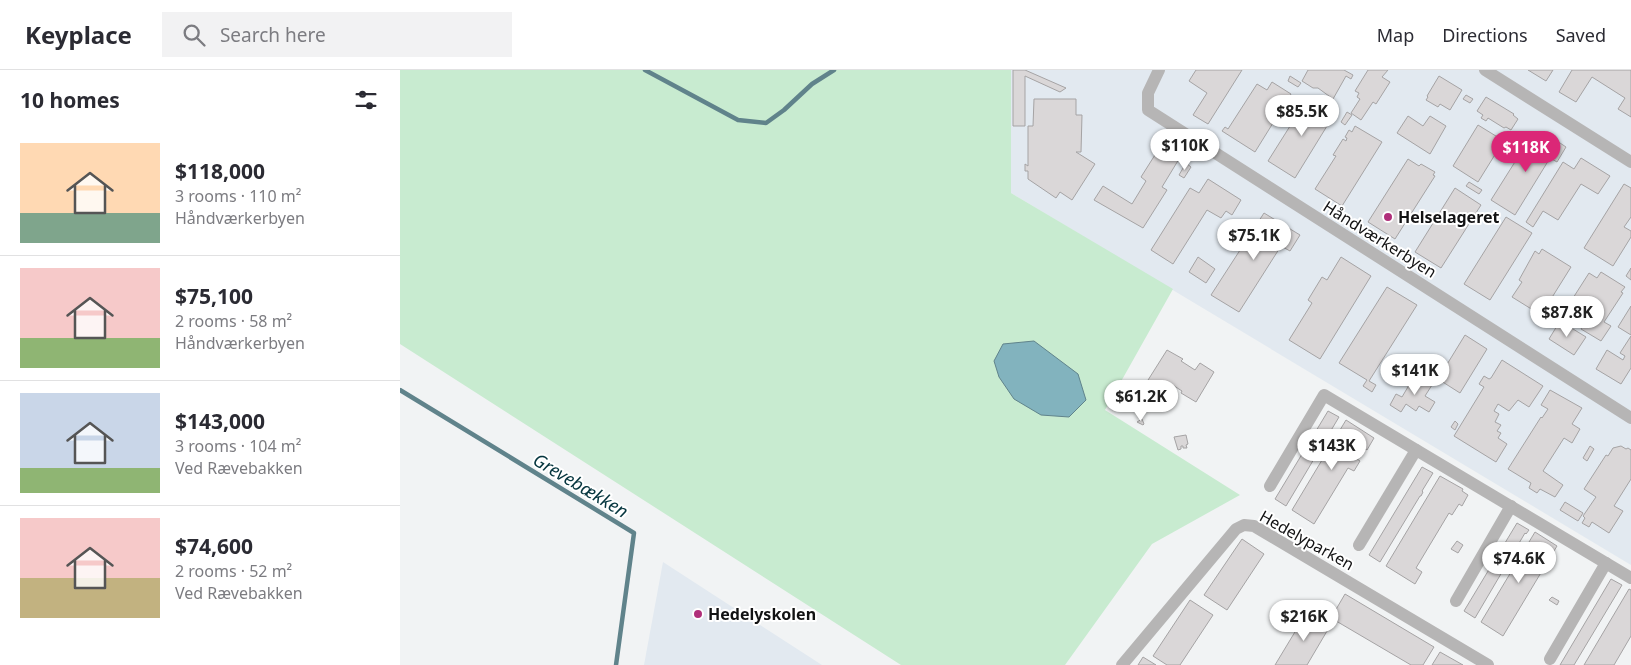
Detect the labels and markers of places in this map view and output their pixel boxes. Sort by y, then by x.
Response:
pin: $85.5K [1261,94,1343,137]
pin: $110K [1150,128,1220,171]
pin: $118K [1491,131,1561,173]
place label: Helselageret [1398,206,1500,228]
marker: Helselageret [1382,211,1394,223]
pin: $75.1K [1213,218,1295,261]
pin: $87.8K [1526,296,1608,338]
pin: $141K [1380,354,1450,396]
pin: $61.2K [1100,380,1182,422]
pin: $143K [1297,428,1367,471]
pin: $74.6K [1478,542,1560,584]
pin: $216K [1269,600,1339,642]
place label: Hedelyskolen [708,603,816,625]
marker: Hedelyskolen [692,608,704,620]

